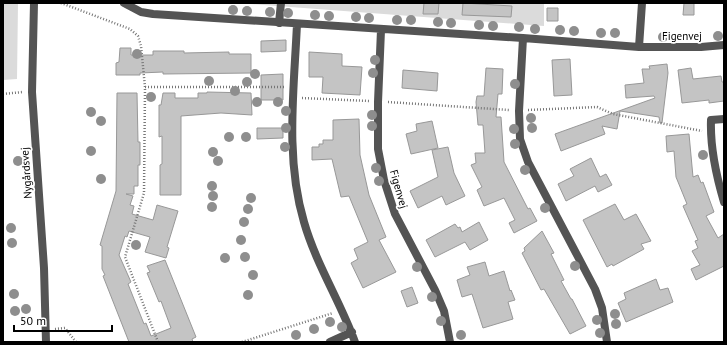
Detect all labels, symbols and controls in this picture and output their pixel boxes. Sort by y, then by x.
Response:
street label: Figenvej [662,29,702,43]
street label: Nygårdsvej [17,147,35,199]
street label: Figenvej [387,168,411,210]
scale bar [14,307,112,333]
text: 50 m [20,313,46,328]

